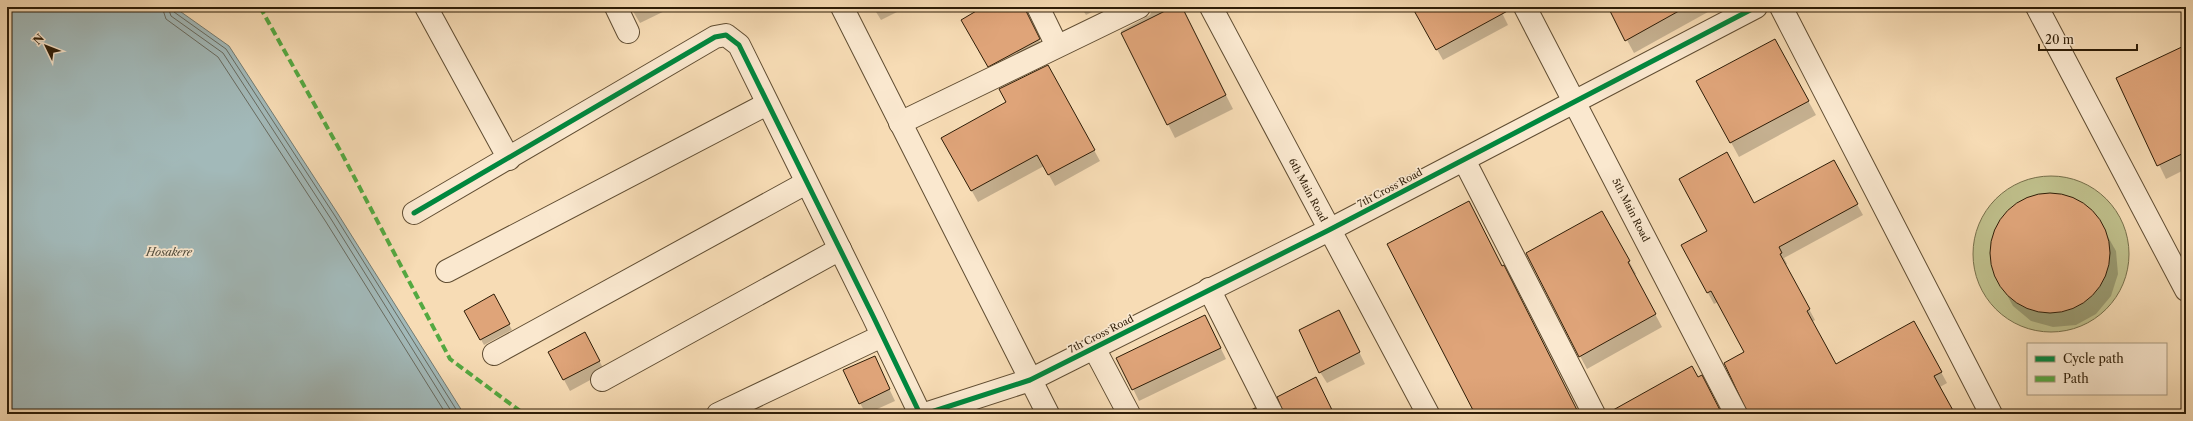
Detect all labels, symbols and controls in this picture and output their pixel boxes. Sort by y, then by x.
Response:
north arrow [26,26,66,66]
scale bar [2039,26,2137,52]
text: N [30,31,47,47]
text: 20 m [2045,32,2074,47]
street label: 6th Main Road [1286,156,1330,224]
street label: 7th Cross Road [1355,165,1425,211]
street label: 5th Main Road [1609,176,1653,244]
water label: Hosakere [145,245,193,259]
street label: 7th Cross Road [1066,312,1136,356]
legend [2027,343,2167,395]
text: Cycle path [2063,351,2124,366]
text: Path [2063,371,2089,386]

